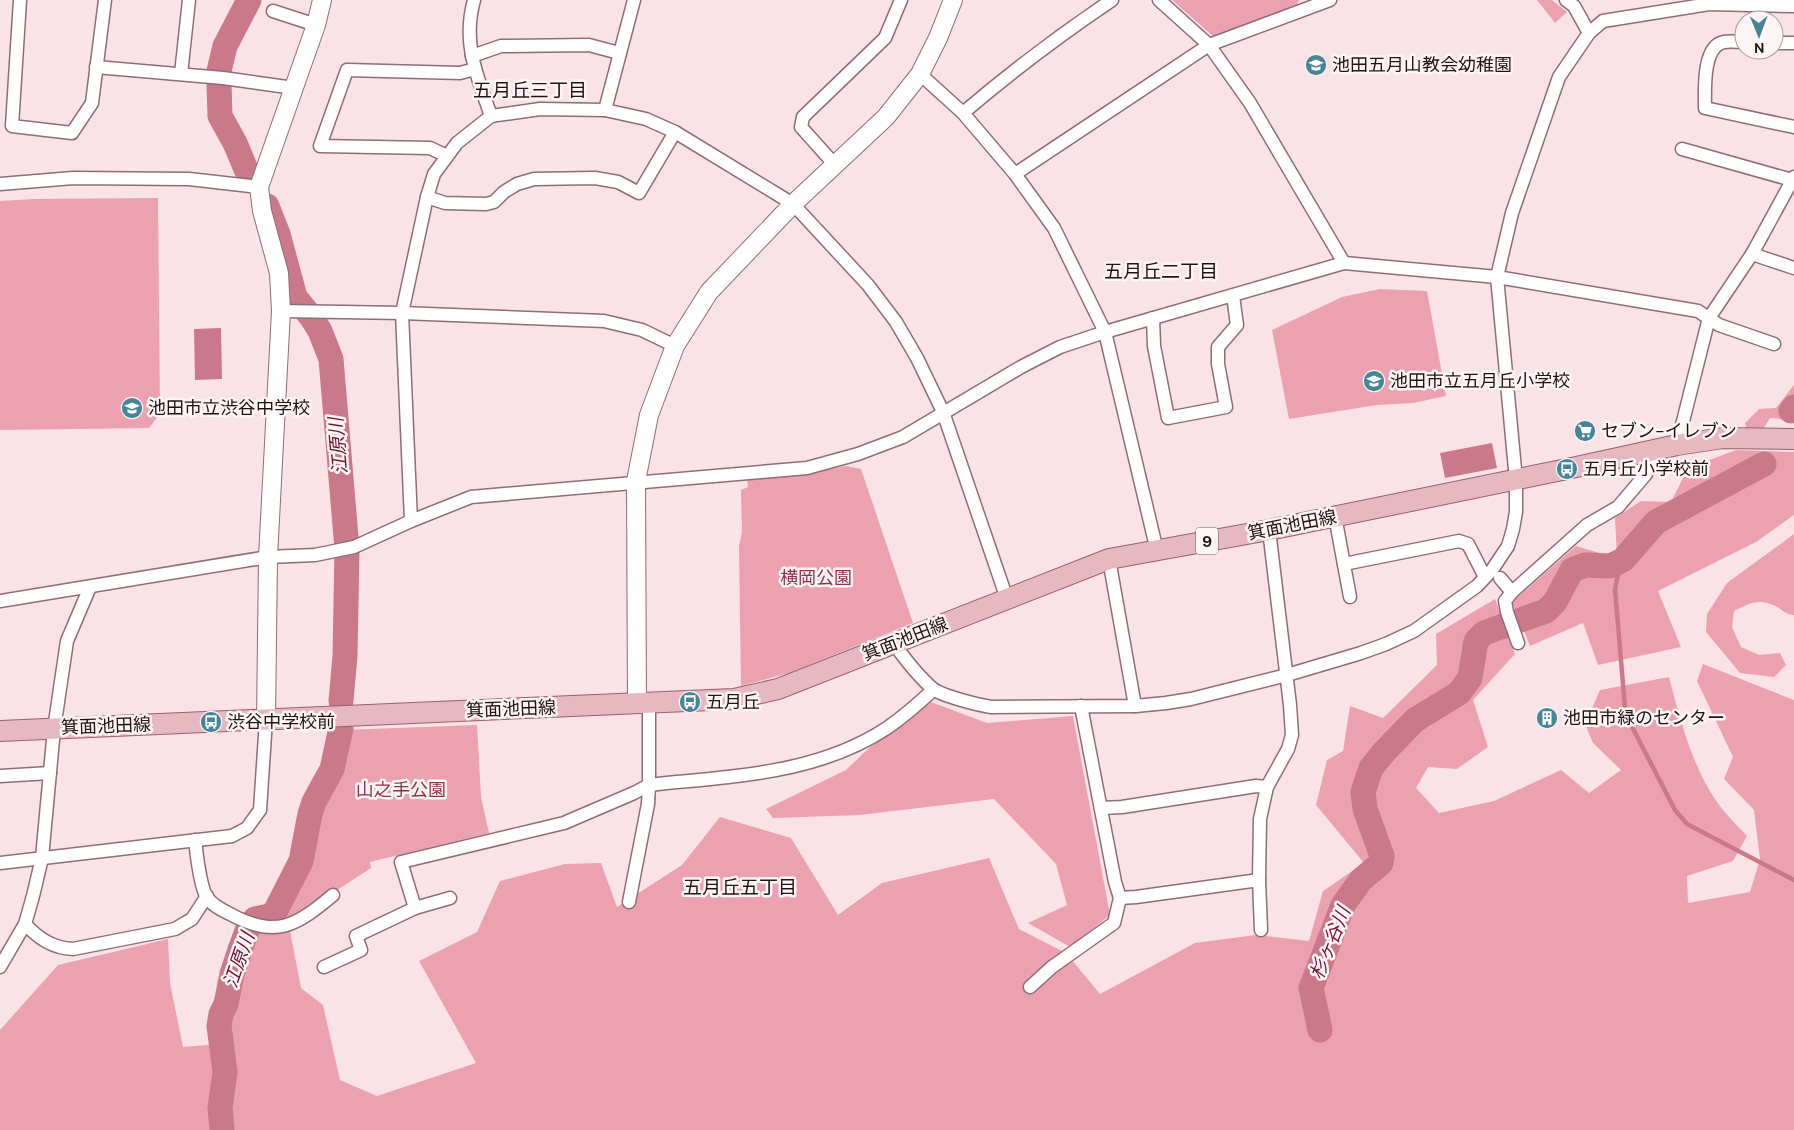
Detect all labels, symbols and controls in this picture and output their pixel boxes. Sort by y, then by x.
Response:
north arrow [1734,10,1784,60]
text: N [1754,39,1764,57]
school or university icon: 池田五月山教会幼稚園 [1304,53,1328,77]
place label: 池田五月山教会幼稚園 [1332,53,1512,77]
district label: 五月丘三丁目 [473,78,587,103]
district label: 五月丘二丁目 [1104,259,1218,284]
school or university icon: 池田市立五月丘小学校 [1362,369,1386,393]
place label: 池田市立五月丘小学校 [1390,369,1570,393]
school or university icon: 池田市立渋谷中学校 [120,396,144,420]
place label: 池田市立渋谷中学校 [148,396,310,420]
water label: 江原川 [323,415,353,475]
supermarket icon: セブン-イレブン [1573,419,1597,443]
place label: セブン-イレブン [1601,419,1737,443]
bus stop icon: 五月丘小学校前 [1555,457,1579,481]
place label: 五月丘小学校前 [1583,457,1709,481]
street label: 箕面池田線 [1246,505,1338,545]
road number: 9 [1196,528,1218,554]
park label: 横岡公園 [780,566,852,590]
street label: 箕面池田線 [859,612,951,666]
bus stop icon: 五月丘 [678,690,702,714]
place label: 五月丘 [706,690,760,714]
street label: 箕面池田線 [466,695,556,723]
building icon: 池田市緑のセンター [1535,706,1559,730]
place label: 池田市緑のセンター [1563,706,1725,730]
bus stop icon: 渋谷中学校前 [199,710,223,734]
place label: 渋谷中学校前 [227,710,335,734]
street label: 箕面池田線 [61,712,151,740]
park label: 山之手公園 [356,778,446,802]
district label: 五月丘五丁目 [683,875,797,900]
water label: 杉ヶ谷川 [1304,901,1357,983]
water label: 江原川 [218,927,261,991]

